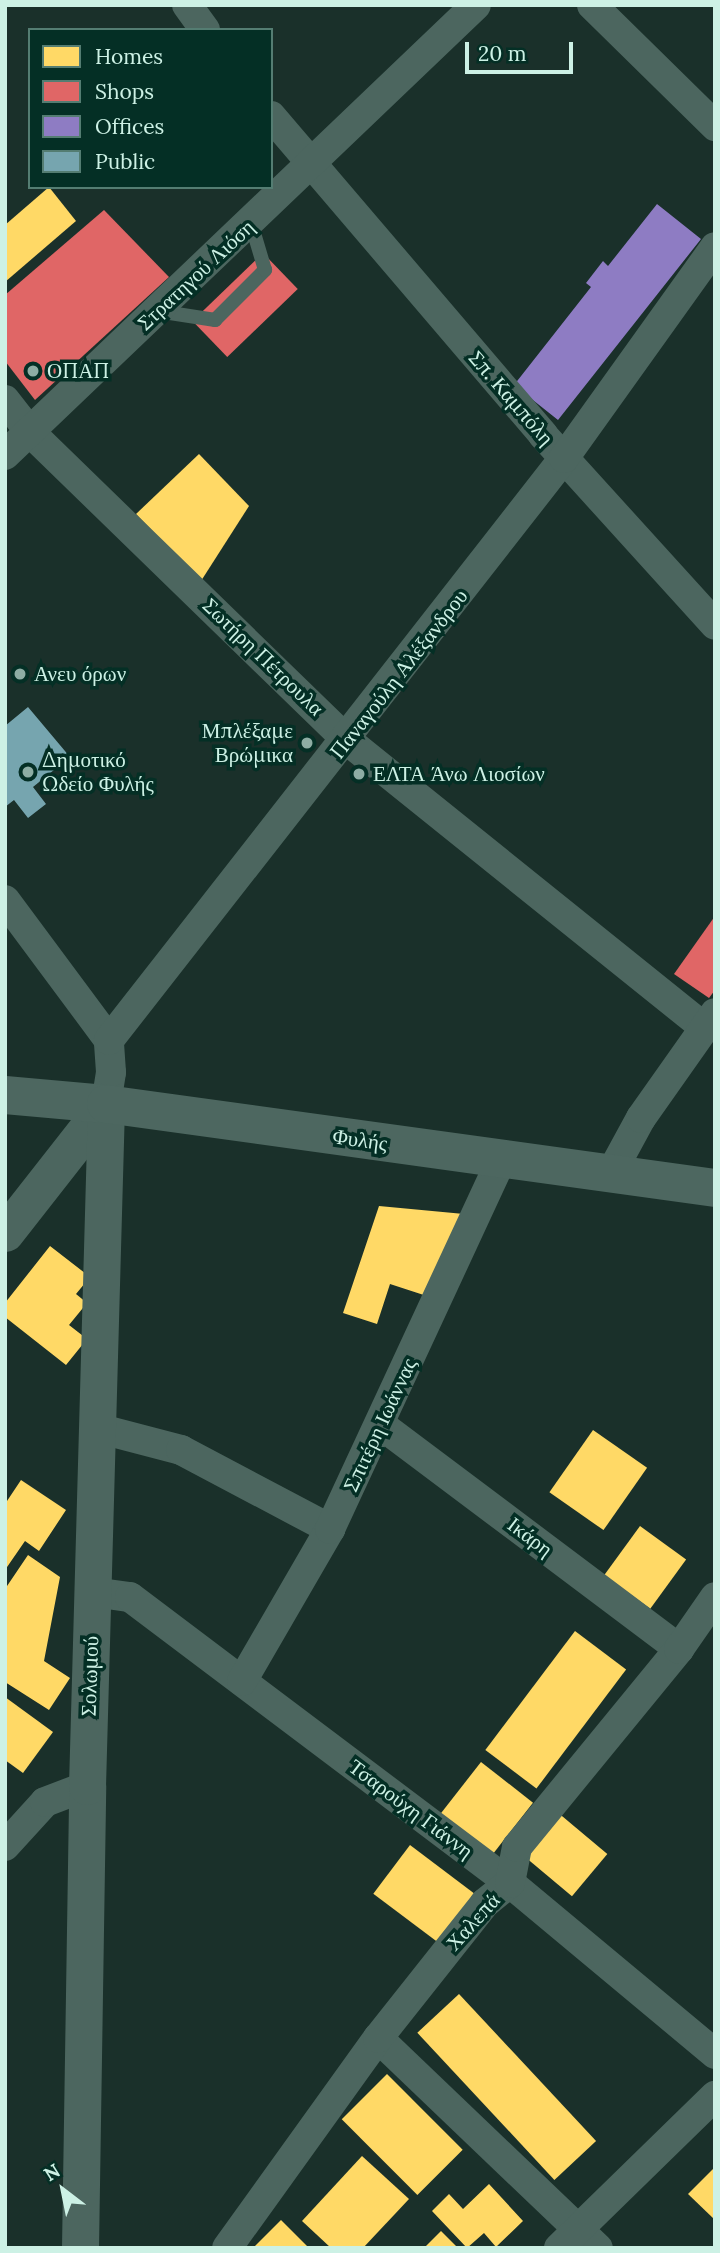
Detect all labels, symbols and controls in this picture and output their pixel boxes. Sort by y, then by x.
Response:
legend [28,28,273,189]
scale bar [468,28,576,72]
text: 20 m [478,40,527,67]
text: Homes [95,43,163,70]
text: Shops [95,78,154,105]
text: Offices [95,113,164,140]
text: Public [95,148,155,175]
street label: Στρατηγού Λιόση [132,214,260,336]
street label: Σπ. Καμπόλη [463,346,559,450]
place label: ΟΠΑΠ [47,358,109,384]
marker: ΟΠΑΠ [25,363,41,379]
street label: Παναγούλη Αλέξανδρου [325,584,473,764]
street label: Σωτήρη Πέτρουλα [197,593,329,721]
place label: Ανευ όρων [34,661,126,687]
marker: Ανευ όρων [12,666,28,682]
place label: Μπλέξαμε Βρώμικα [202,718,293,768]
marker: Μπλέξαμε Βρώμικα [299,735,315,751]
place label: Δημοτικό Ωδείο Φυλής [42,747,154,797]
place label: ΕΛΤΑ Άνω Λιοσίων [373,761,545,787]
marker: Δημοτικό Ωδείο Φυλής [20,764,36,780]
marker: ΕΛΤΑ Άνω Λιοσίων [351,766,367,782]
street label: Φυλής [331,1124,389,1156]
street label: Σπιτέρη Ιωάννας [338,1354,422,1496]
street label: Ικάρη [503,1512,557,1562]
street label: Σολωμού [76,1635,104,1717]
street label: Τσαρούχη Γιάννη [344,1754,478,1864]
street label: Χαλεπά [441,1888,505,1956]
north arrow [28,2155,98,2225]
text: N [39,2158,64,2186]

